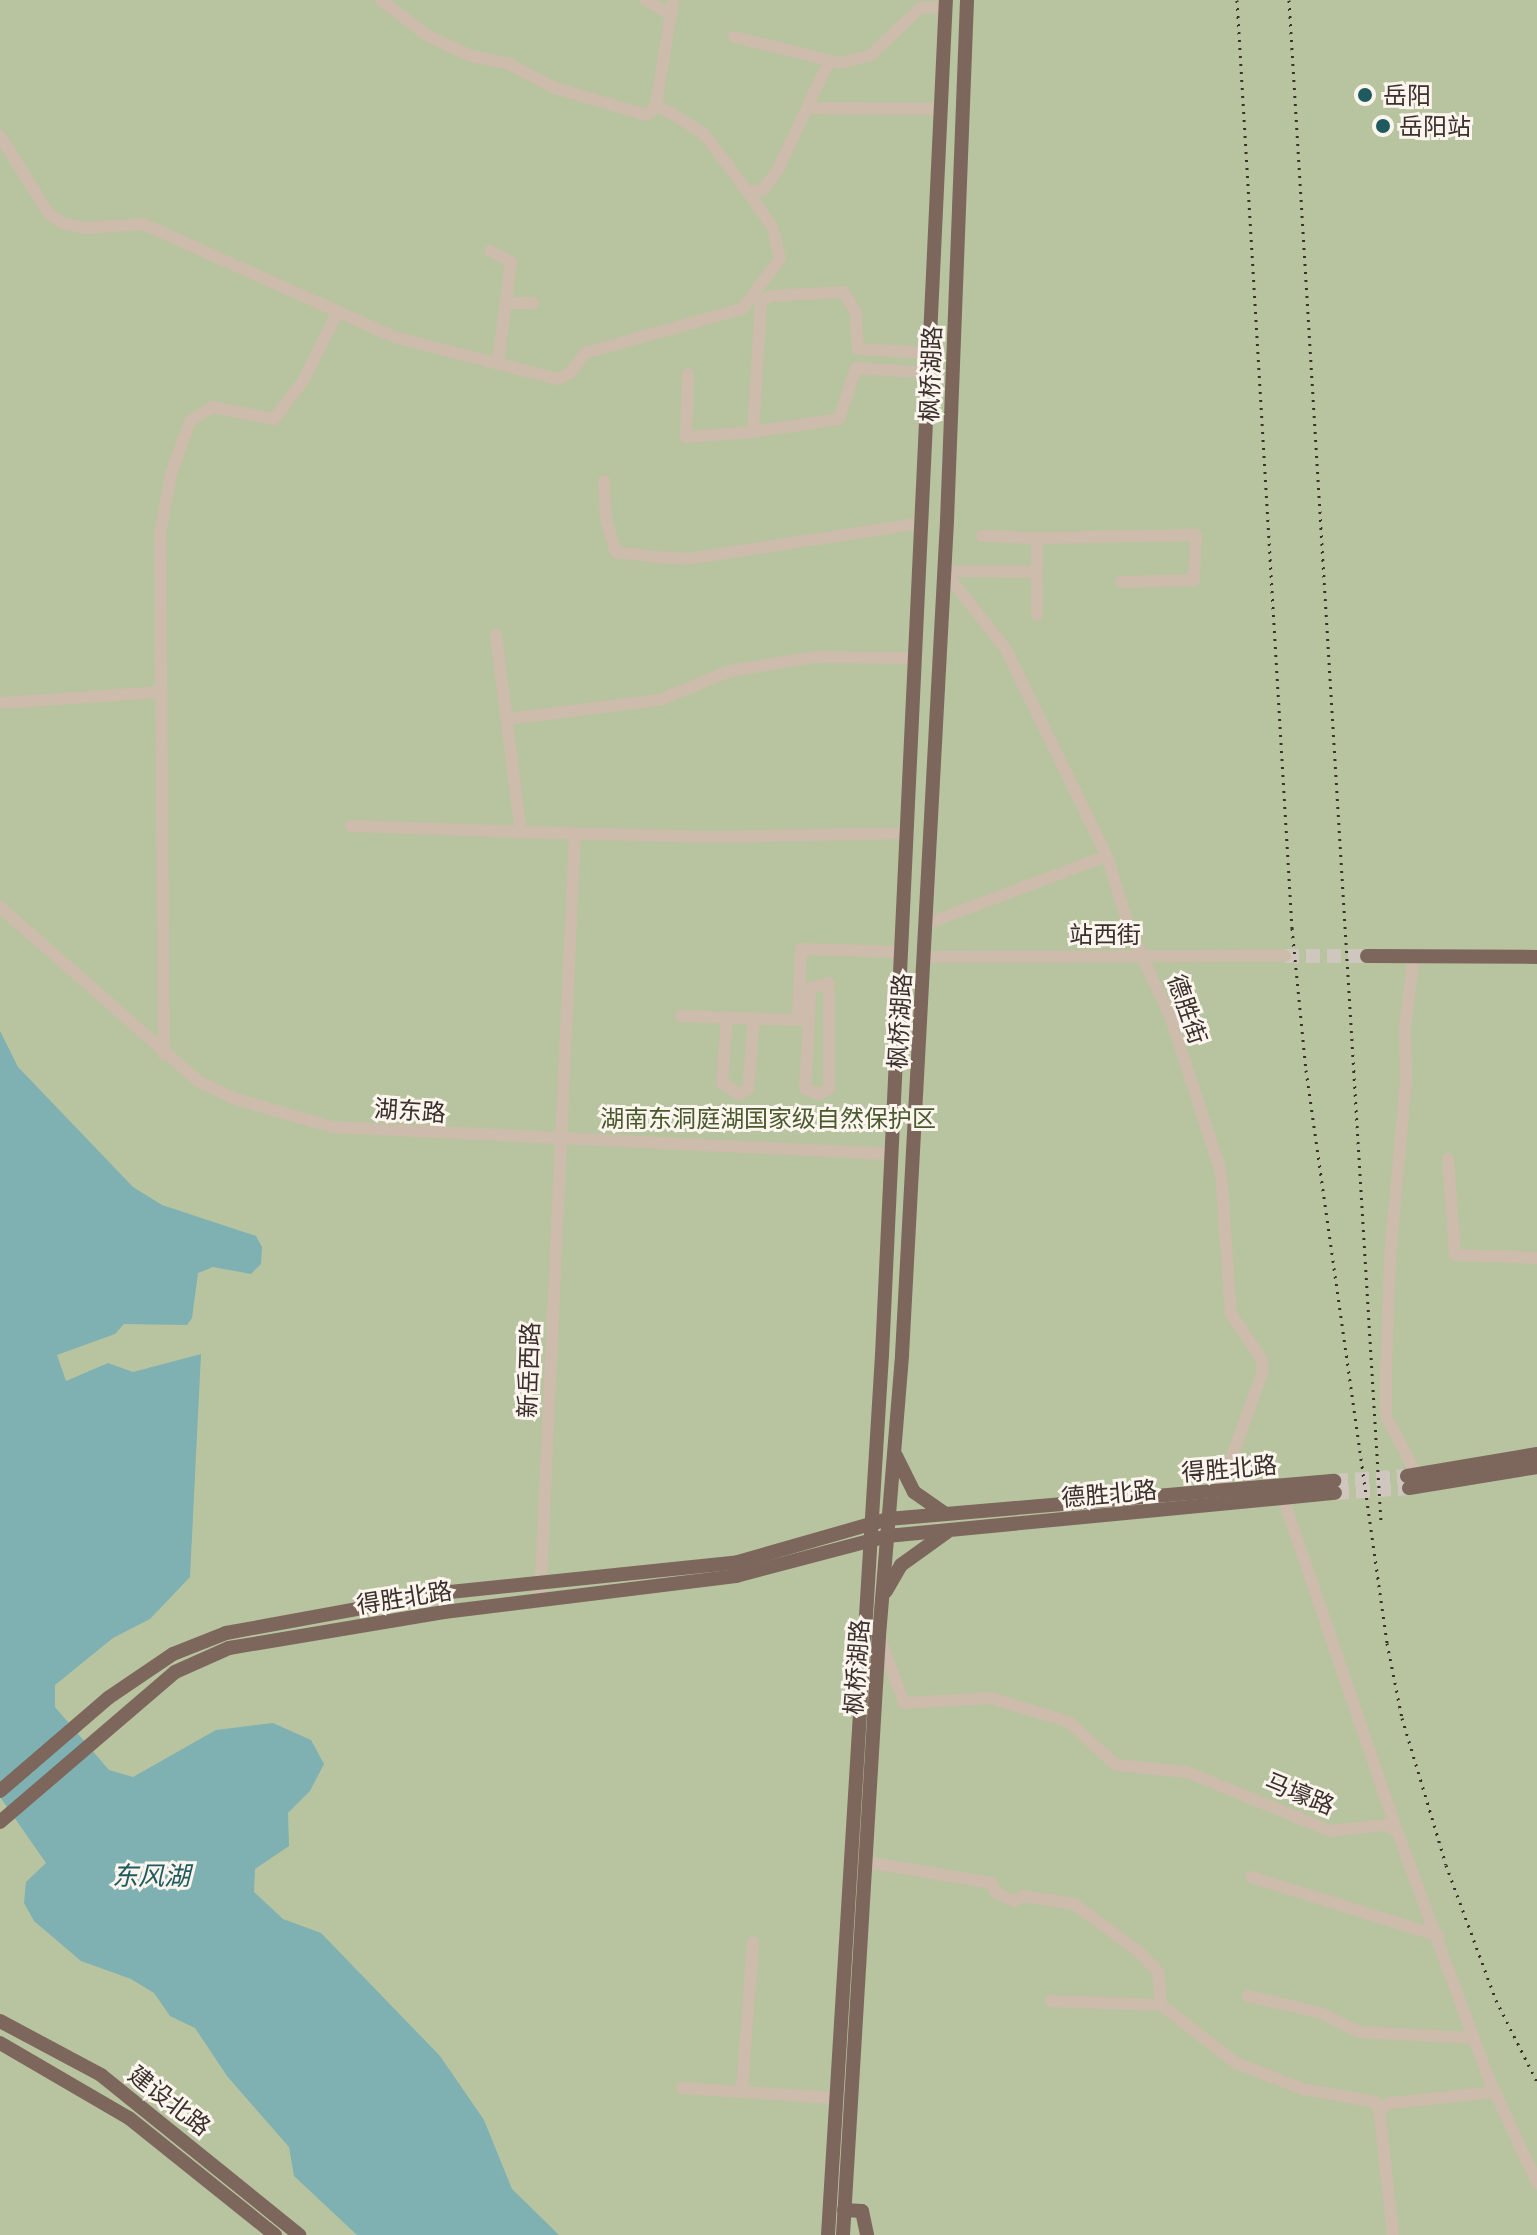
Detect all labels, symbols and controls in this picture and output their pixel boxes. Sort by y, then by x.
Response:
place label: 岳阳 [1383,81,1431,109]
marker: 岳阳 [1354,84,1376,106]
place label: 岳阳站 [1399,112,1471,140]
marker: 岳阳站 [1374,117,1392,135]
street label: 枫桥湖路 [914,326,946,422]
street label: 站西街 [1069,920,1141,948]
street label: 德胜街 [1163,970,1213,1048]
street label: 枫桥湖路 [882,972,916,1070]
street label: 湖东路 [373,1093,447,1127]
park label: 湖南东洞庭湖国家级自然保护区 [600,1104,936,1132]
street label: 新岳西路 [512,1322,544,1418]
street label: 得胜北路 [1180,1449,1278,1487]
street label: 德胜北路 [1060,1474,1158,1512]
street label: 得胜北路 [354,1575,454,1619]
street label: 枫桥湖路 [838,1618,874,1716]
street label: 马壕路 [1261,1766,1339,1820]
water label: 东风湖 [112,1860,190,1892]
street label: 建设北路 [123,2059,217,2141]

